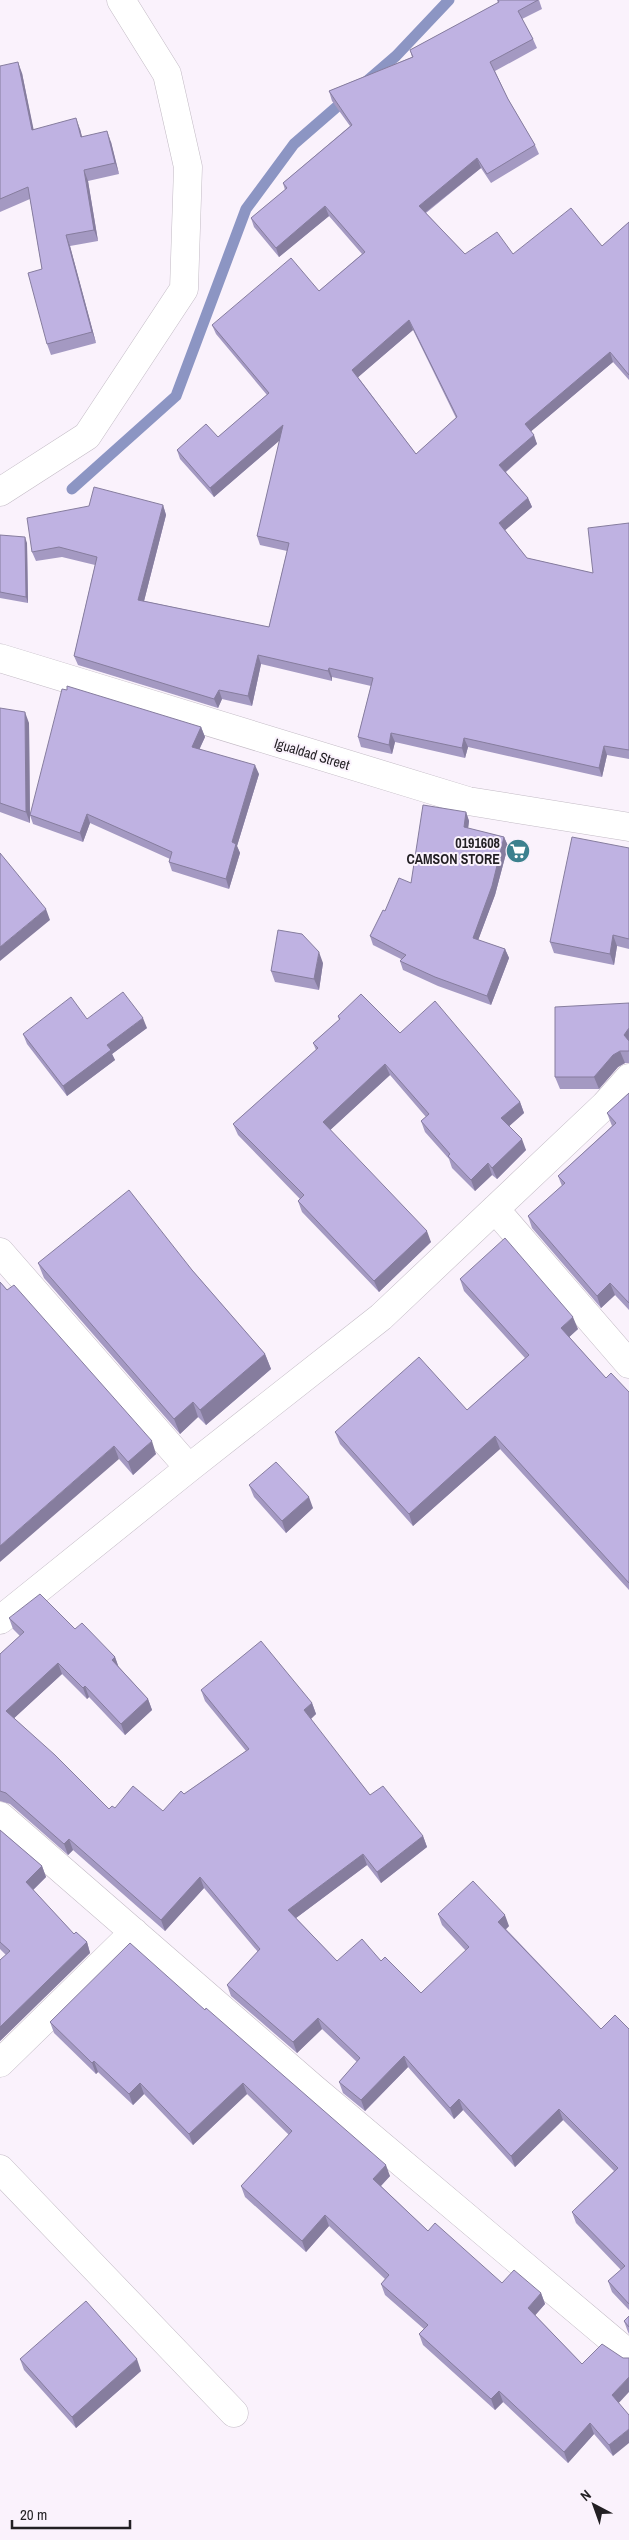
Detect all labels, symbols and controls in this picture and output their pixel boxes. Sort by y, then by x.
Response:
street label: Igualdad Street [272,734,352,774]
place label: 0191608 CAMSON STORE [406,834,500,868]
supermarket icon: 0191608 CAMSON STORE [505,838,531,864]
north arrow [569,2480,619,2530]
text: N [576,2486,595,2505]
scale bar [12,2498,130,2530]
text: 20 m [20,2504,47,2525]

